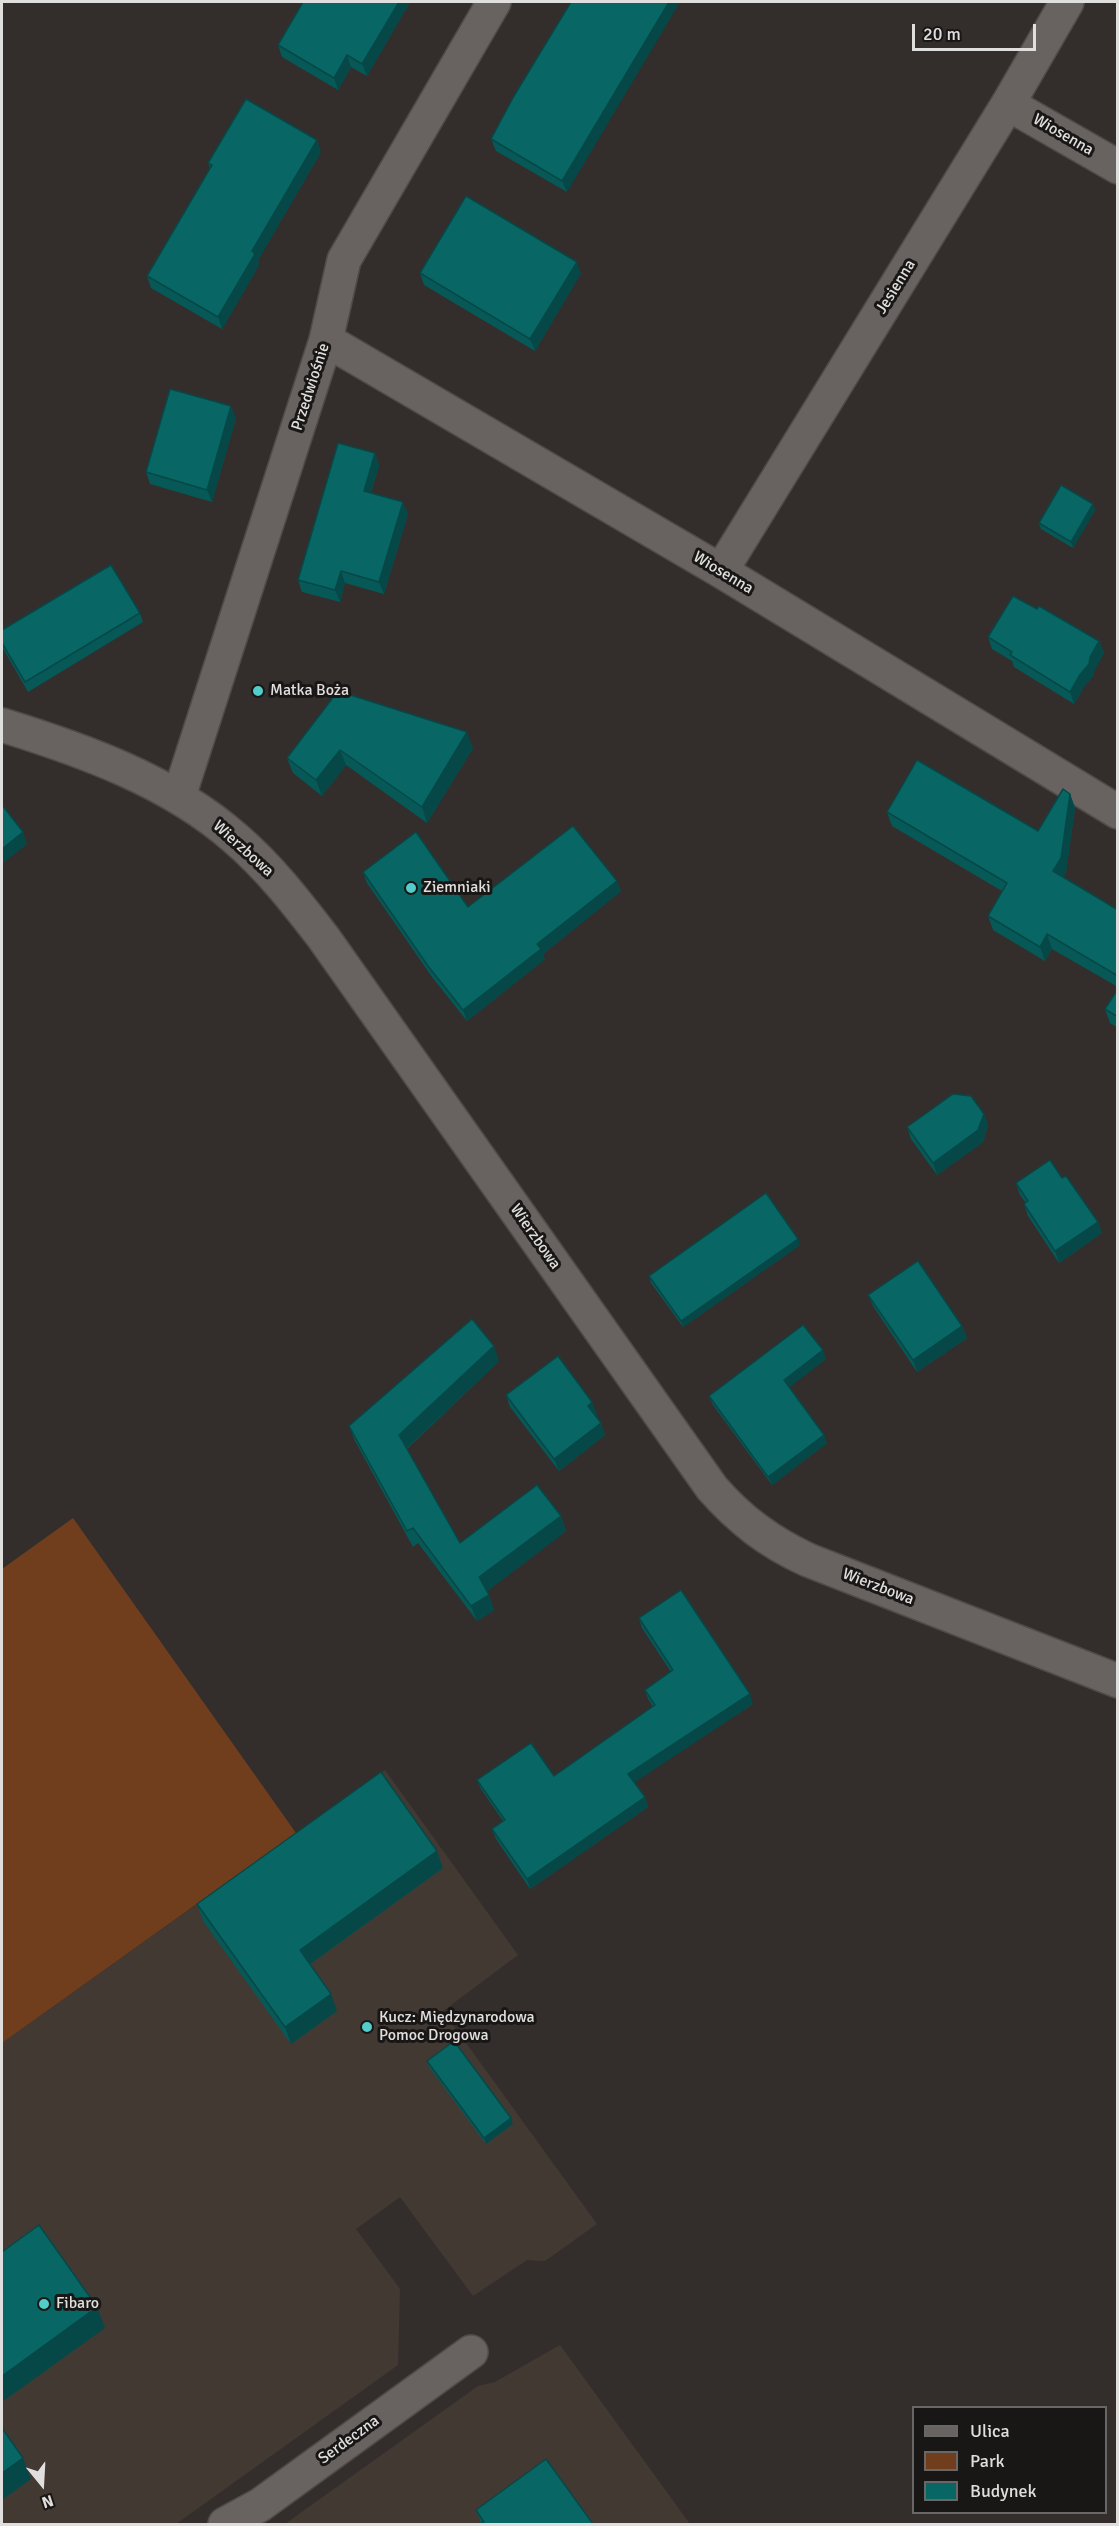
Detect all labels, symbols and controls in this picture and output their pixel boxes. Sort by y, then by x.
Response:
scale bar [915,12,1040,50]
text: 20 m [923,23,961,45]
street label: Wiosenna [1029,110,1097,160]
street label: Jesienna [872,256,920,318]
street label: Przedwiośnie [288,341,334,433]
street label: Wiosenna [689,548,757,598]
place label: Matka Boża [270,681,349,701]
marker: Matka Boża [251,684,265,698]
street label: Wierzbowa [209,817,277,881]
place label: Ziemniaki [423,878,491,898]
marker: Ziemniaki [404,881,418,895]
street label: Wierzbowa [506,1201,564,1273]
street label: Wierzbowa [839,1565,917,1609]
place label: Kucz: Międzynarodowa Pomoc Drogowa [379,2008,535,2046]
marker: Kucz: Międzynarodowa Pomoc Drogowa [360,2020,374,2034]
place label: Fibaro [56,2294,99,2314]
marker: Fibaro [37,2297,51,2311]
legend [912,2406,1107,2514]
street label: Serdeczna [315,2411,383,2469]
text: Ulica [970,2420,1010,2442]
text: Park [970,2450,1005,2472]
north arrow [12,2454,72,2514]
text: Budynek [970,2480,1037,2502]
text: N [39,2490,56,2512]

